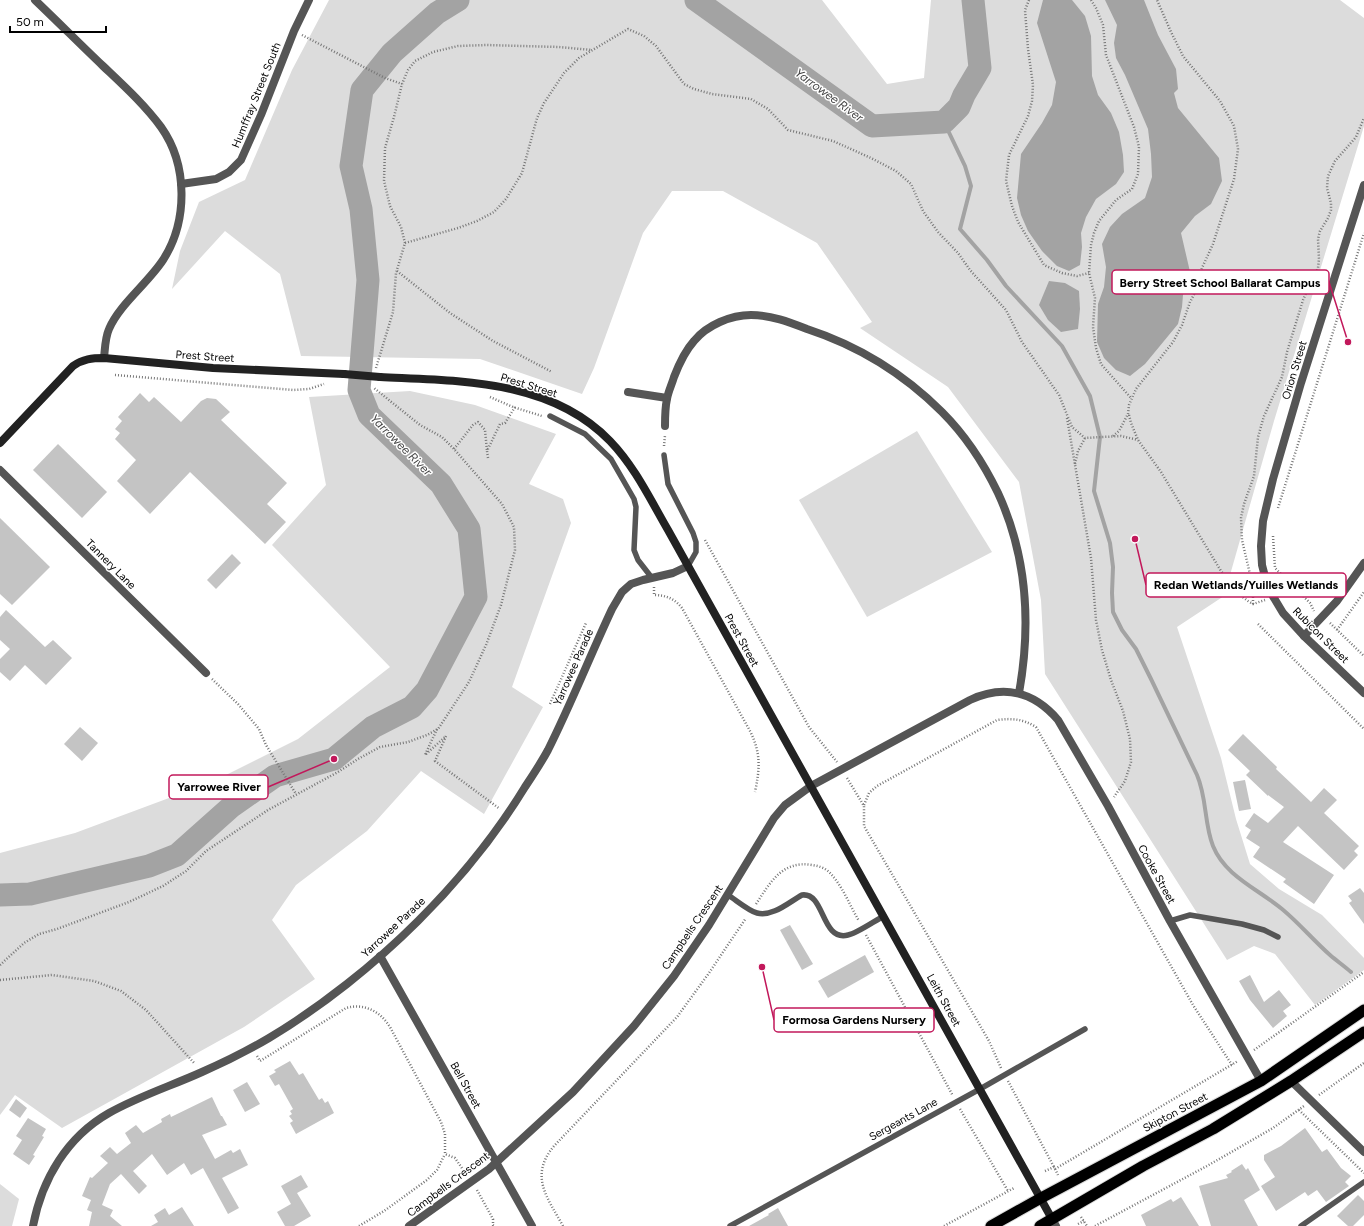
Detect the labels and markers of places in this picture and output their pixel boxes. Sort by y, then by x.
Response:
callout: Berry Street School Ballarat Campus [1112,270,1329,294]
callout: Redan Wetlands/Yuilles Wetlands [1146,573,1346,597]
callout: Yarrowee River [169,775,268,799]
callout: Formosa Gardens Nursery [774,1008,934,1032]

